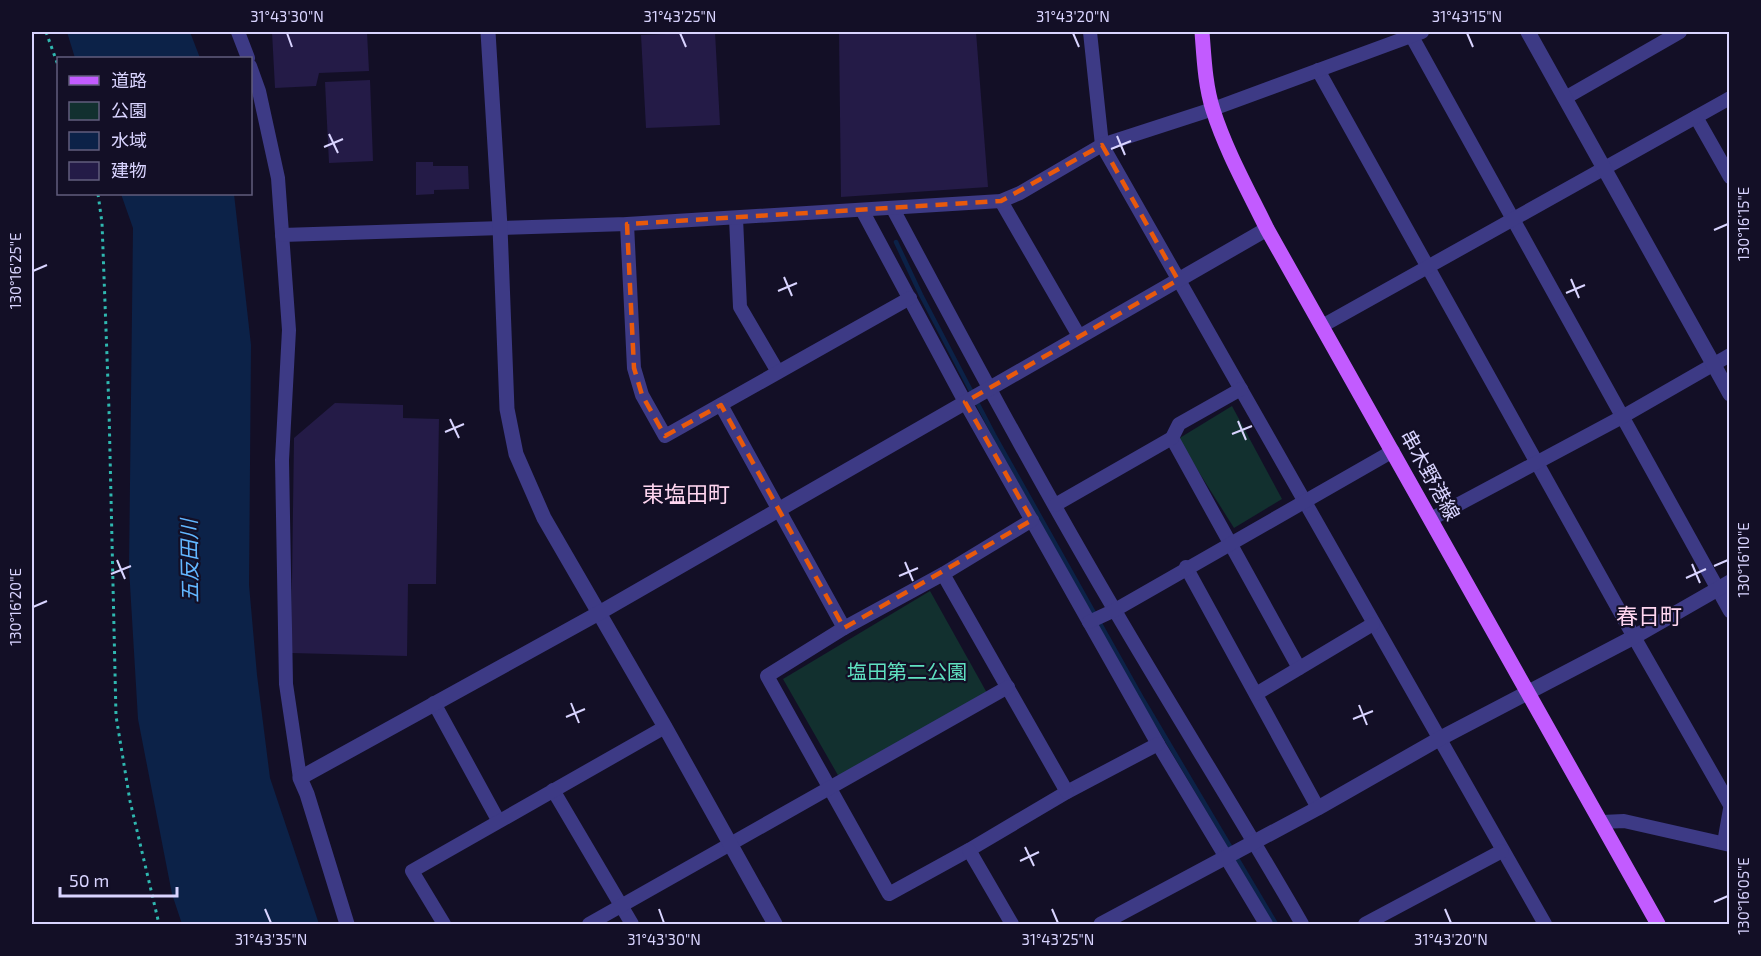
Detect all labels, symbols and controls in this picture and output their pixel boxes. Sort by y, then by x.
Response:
text: 31°43'30"N [250,7,324,25]
text: 31°43'25"N [644,7,716,25]
text: 31°43'20"N [1036,7,1110,25]
text: 31°43'15"N [1432,7,1502,25]
legend [57,57,252,195]
text: 道路 [111,69,147,91]
text: 公園 [111,99,147,121]
text: 水域 [111,129,147,151]
text: 建物 [111,159,147,181]
text: 130°16'15"E [1734,187,1752,261]
text: 130°16'25"E [6,233,24,309]
street label: 串木野港線 [1396,425,1466,524]
district label: 東塩田町 [642,480,730,506]
water label: 五反田川 [175,517,202,603]
text: 130°16'10"E [1734,522,1752,598]
text: 130°16'20"E [6,568,24,646]
district label: 春日町 [1616,602,1682,628]
park label: 塩田第二公園 [847,659,967,683]
text: 130°16'05"E [1734,857,1752,935]
scale bar [60,860,177,898]
text: 50 m [69,869,109,891]
text: 31°43'35"N [235,930,307,948]
text: 31°43'30"N [627,930,701,948]
text: 31°43'25"N [1022,930,1094,948]
text: 31°43'20"N [1414,930,1488,948]

